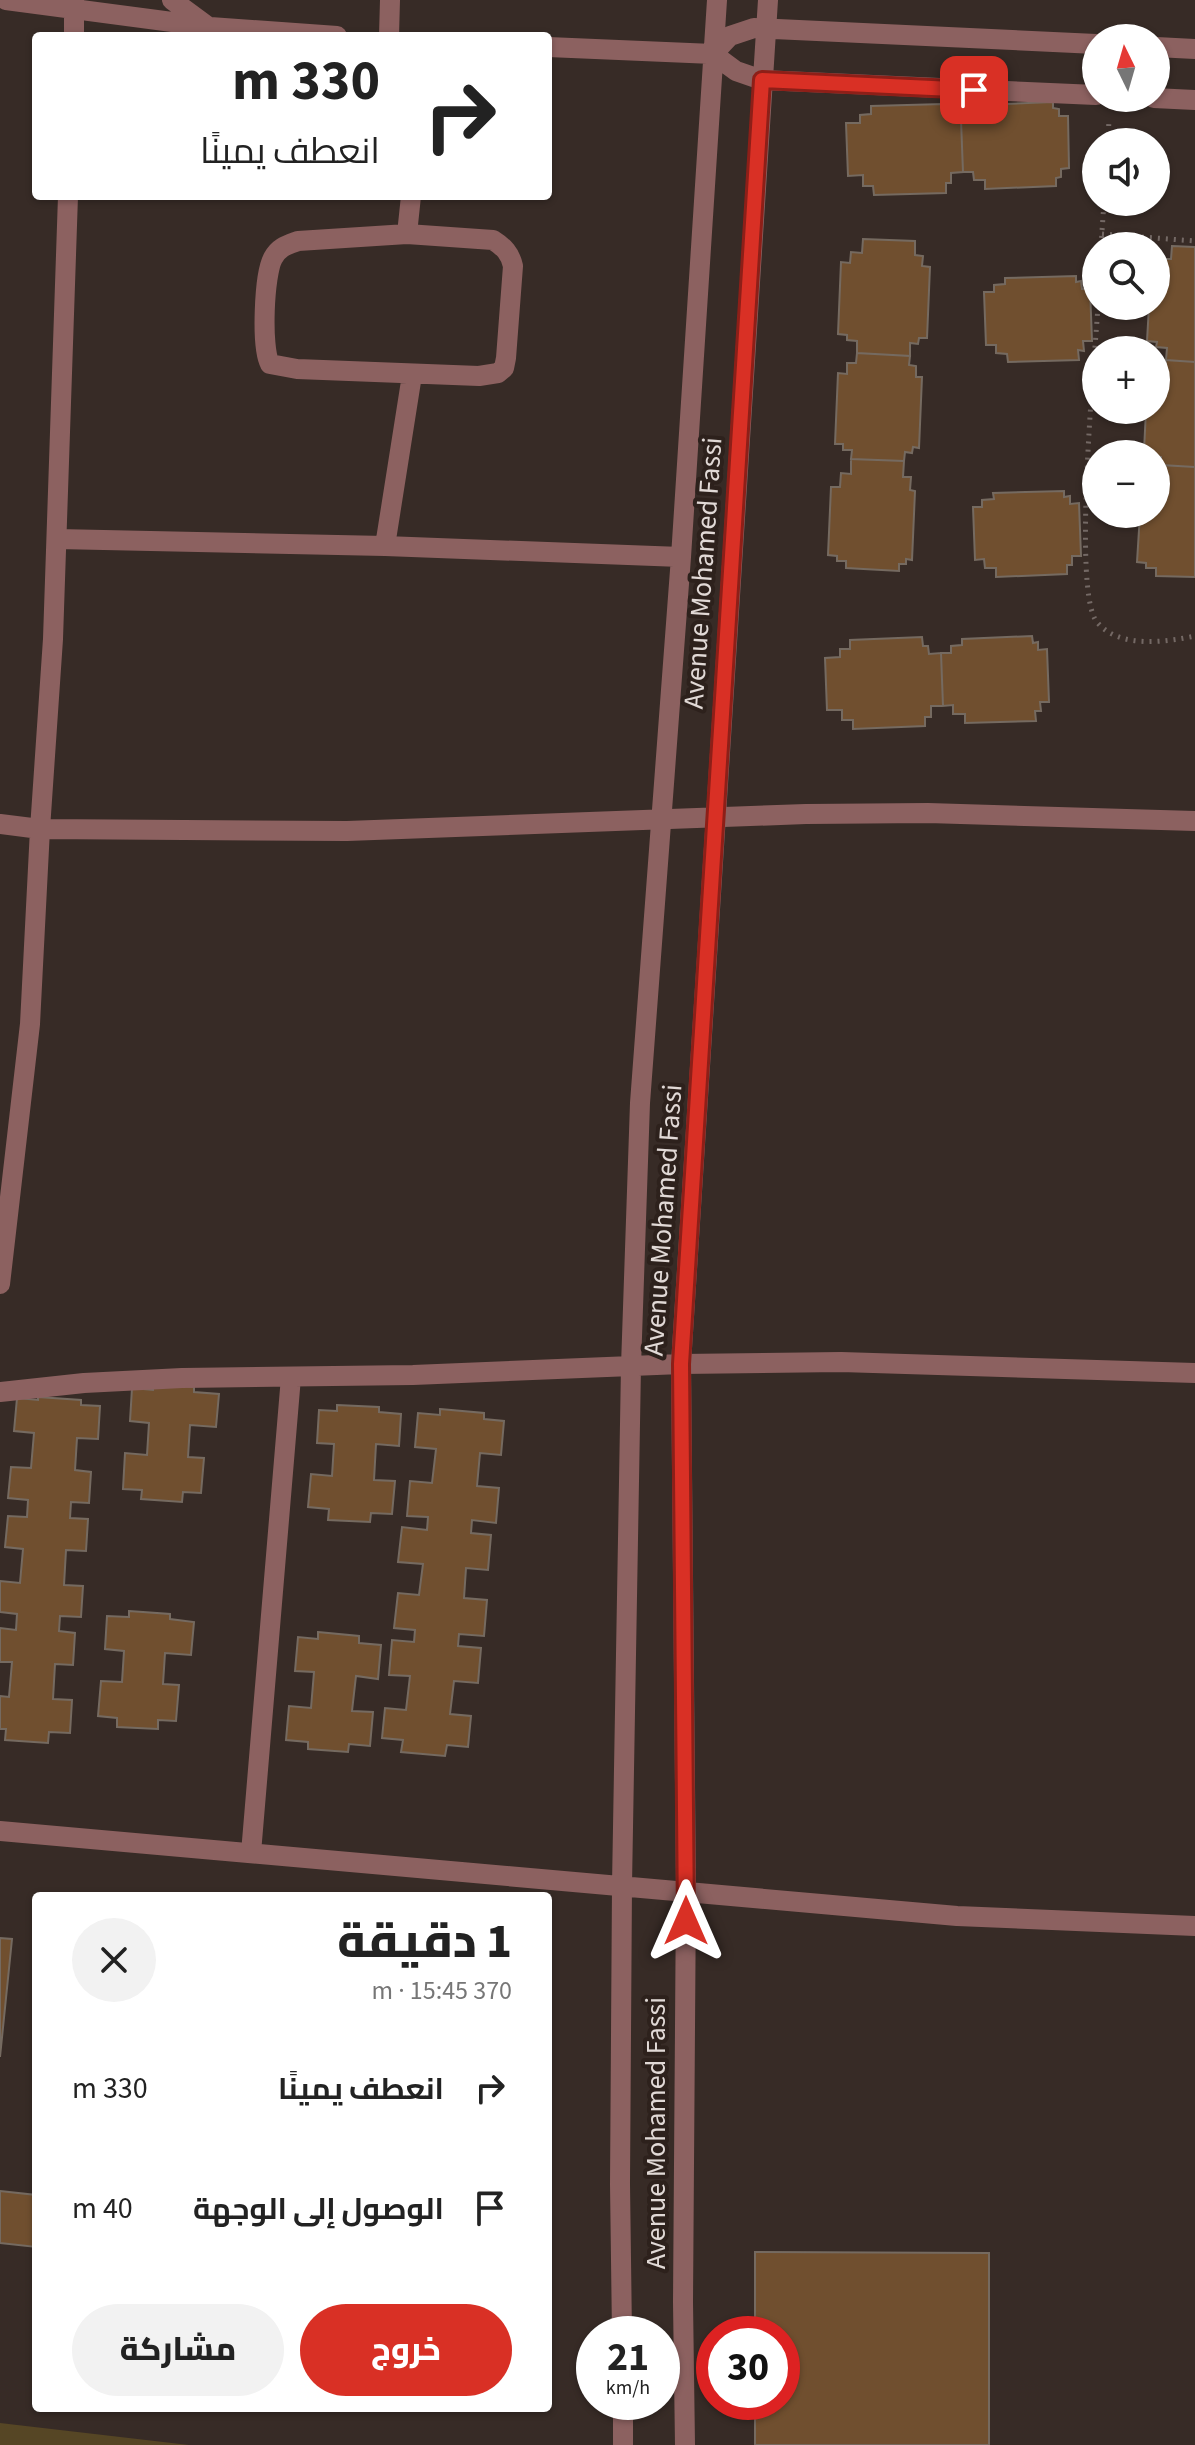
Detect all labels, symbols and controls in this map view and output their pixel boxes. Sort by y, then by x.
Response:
north arrow [1082,24,1170,112]
map controls [1082,24,1170,528]
text: 330 m [232,42,380,121]
pin [940,56,1008,124]
icon: right [408,64,512,168]
icon: arrive [952,68,996,112]
text: انعطف يمينًا [200,126,380,177]
button: sound [1082,128,1170,216]
button: search [1082,232,1170,320]
button: + [1082,336,1170,424]
street label: Avenue Mohamed Fassi [674,436,732,710]
button: − [1082,440,1170,528]
street label: Avenue Mohamed Fassi [634,1083,692,1357]
position arrow [644,1879,728,1963]
text: 1 دقيقة [337,1908,512,1976]
button: close [72,1918,156,2002]
text: 370 m · 15:45 [371,1972,512,2009]
street label: Avenue Mohamed Fassi [636,1997,676,2269]
icon: right [468,2066,512,2110]
text: 330 m [72,2067,148,2110]
text: انعطف يمينًا [278,2068,444,2111]
icon: arrive [468,2186,512,2230]
text: 40 m [72,2187,133,2230]
text: الوصول إلى الوجهة [193,2188,444,2231]
button: مشاركة [72,2304,284,2396]
button: خروج [300,2304,512,2396]
speed limit sign: 30 [696,2316,800,2420]
text: 21 [607,2329,649,2386]
text: km/h [606,2374,650,2402]

